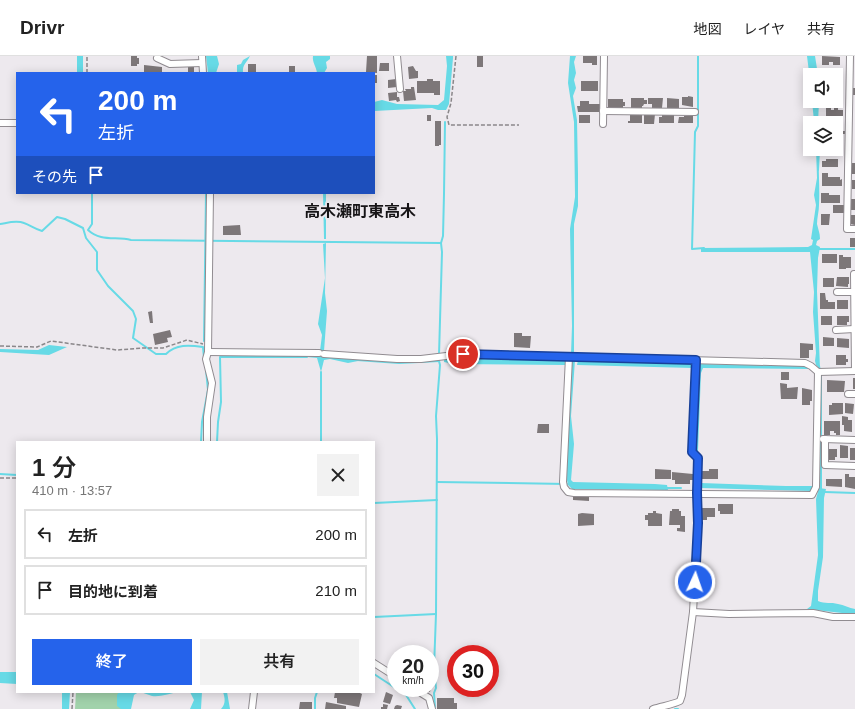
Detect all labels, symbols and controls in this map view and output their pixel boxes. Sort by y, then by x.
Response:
text: Drivr [20,17,64,38]
text: 地図 [693,21,721,37]
text: レイヤ [743,21,785,37]
text: 共有 [807,21,835,37]
map controls [803,68,843,156]
button: sound [803,68,843,108]
text: 200 m [98,85,177,116]
icon: left [32,88,84,140]
button: layers [803,116,843,156]
text: 左折 [98,123,134,143]
icon: arrive [85,164,107,186]
text: その先 [32,168,77,185]
district label: 高木瀬町東高木 [304,203,416,220]
pin [446,337,480,371]
icon: arrive [452,343,474,365]
text: 1 分 [32,454,76,481]
button: close [317,454,359,496]
text: 410 m · 13:57 [32,483,112,498]
icon: left [34,523,56,545]
text: 200 m [315,526,357,543]
text: 左折 [68,527,98,544]
position arrow [674,561,716,603]
icon: arrive [34,579,56,601]
text: 210 m [315,582,357,599]
text: 目的地に到着 [68,583,158,600]
button: 終了 [32,639,192,685]
button: 共有 [200,639,359,685]
speed limit sign: 30 [447,645,499,697]
text: 20 [402,655,424,677]
text: km/h [402,675,424,686]

